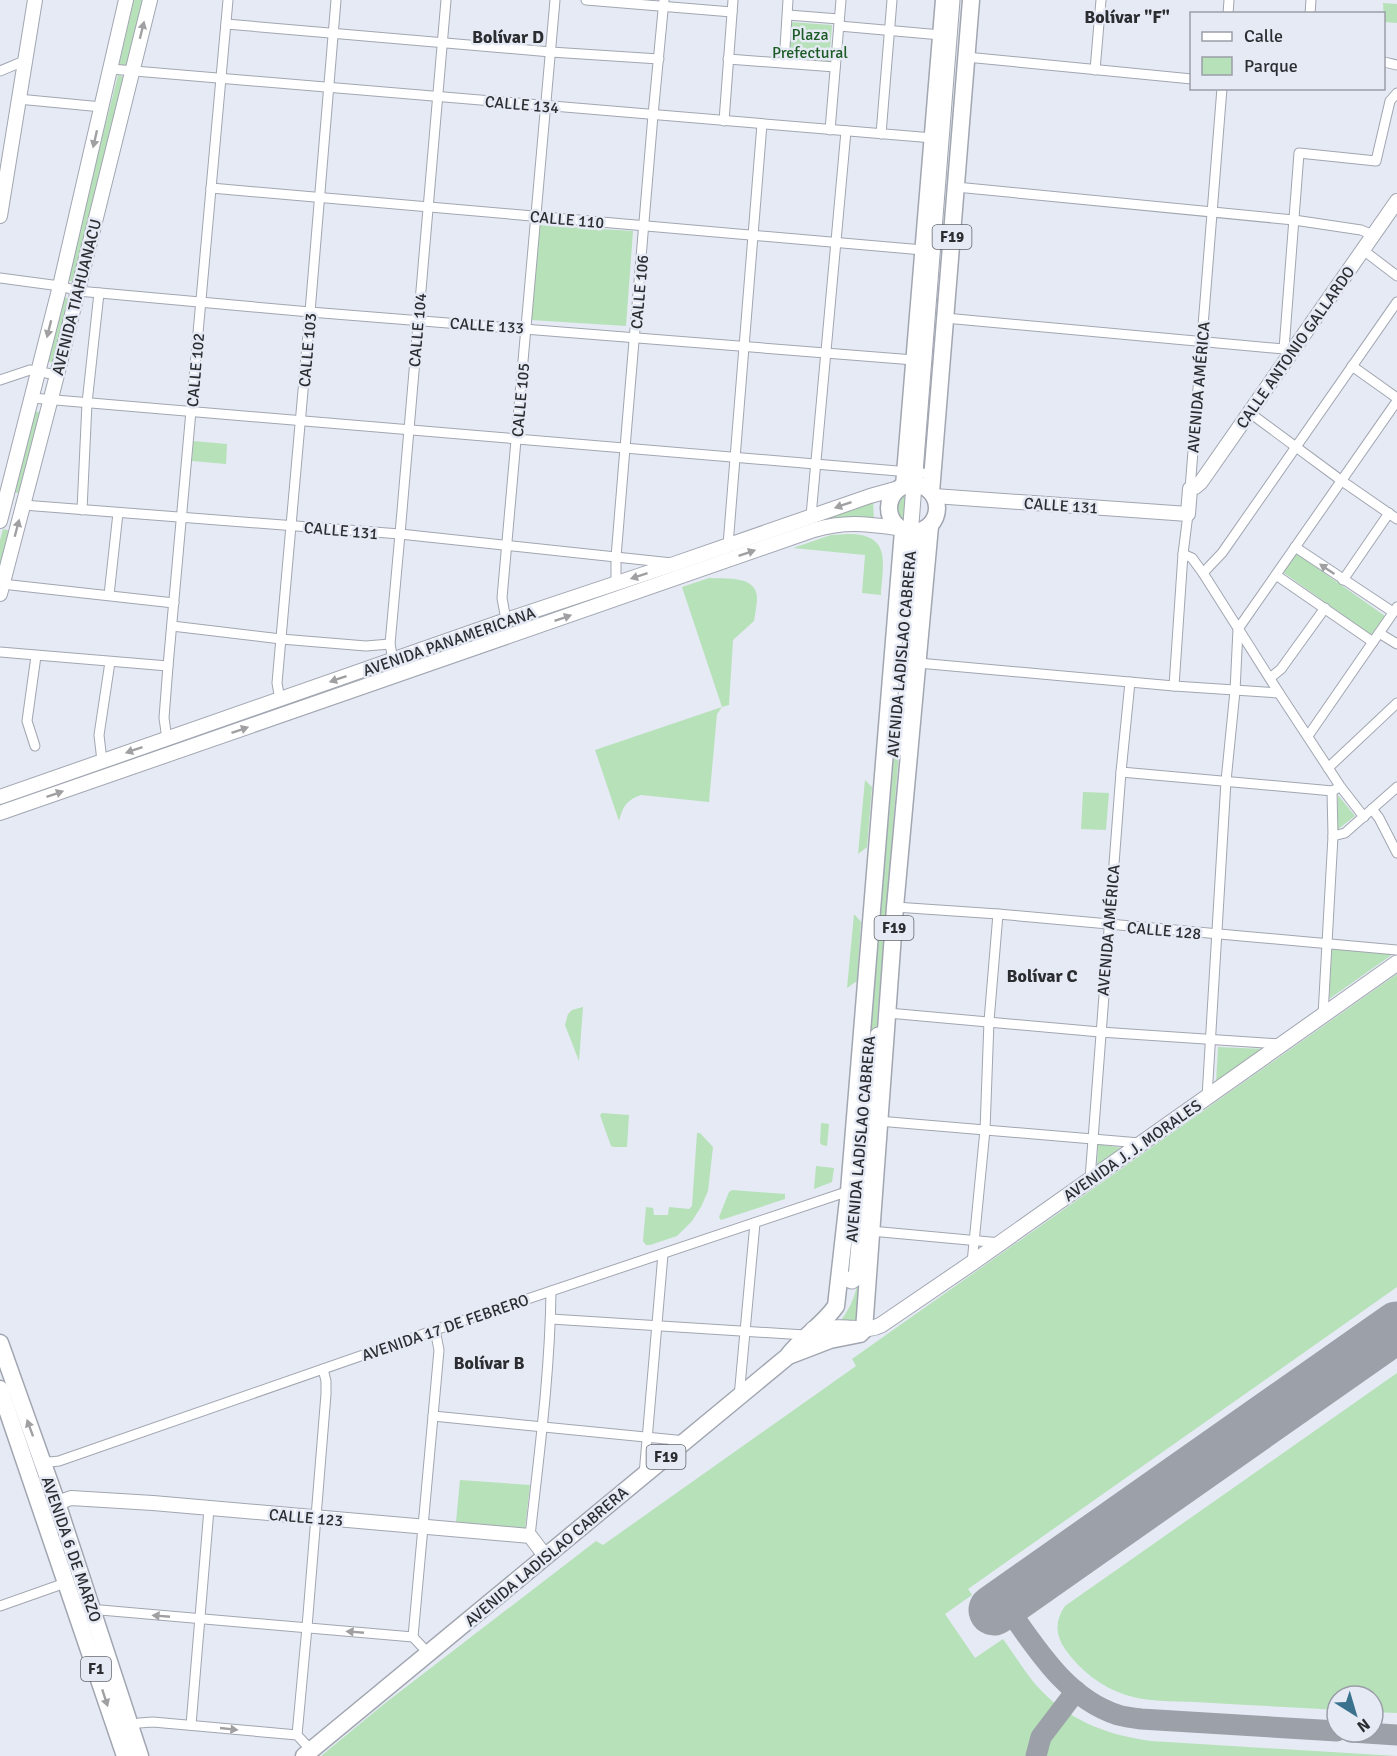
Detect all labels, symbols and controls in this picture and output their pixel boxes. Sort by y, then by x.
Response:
district label: Bolívar "F" [1084,6,1170,28]
legend [1190,12,1385,90]
one-way arrow [138,21,148,39]
park label: Plaza Prefectural [772,25,848,63]
text: Calle [1244,25,1283,47]
district label: Bolívar D [472,26,544,48]
text: Parque [1244,55,1298,77]
street label: CALLE 134 [484,92,560,118]
one-way arrow [89,130,99,148]
street label: CALLE 110 [529,207,605,233]
street label: AVENIDA TIAHUANACU [48,217,106,377]
road number: F19 [932,225,972,249]
street label: CALLE 106 [627,254,653,330]
street label: CALLE ANTONIO GALLARDO [1232,263,1359,433]
street label: CALLE 104 [405,292,431,368]
street label: CALLE 103 [295,312,321,388]
street label: CALLE 133 [449,313,525,339]
one-way arrow [44,319,54,338]
street label: AVENIDA AMÉRICA [1183,320,1215,454]
street label: CALLE 102 [183,332,209,408]
street label: CALLE 105 [508,362,534,438]
street label: CALLE 131 [1023,493,1099,519]
one-way arrow [834,500,852,510]
street label: CALLE 131 [303,518,379,544]
one-way arrow [13,519,23,537]
one-way arrow [738,548,756,557]
street label: AVENIDA LADISLAO CABRERA [883,550,921,758]
one-way arrow [1319,564,1335,575]
one-way arrow [630,571,648,581]
street label: AVENIDA PANAMERICANA [360,603,538,681]
one-way arrow [554,612,572,622]
one-way arrow [329,675,347,685]
one-way arrow [231,724,249,734]
one-way arrow [125,746,143,756]
one-way arrow [46,788,64,798]
street label: AVENIDA AMÉRICA [1093,863,1125,997]
road number: F19 [874,916,914,940]
street label: CALLE 128 [1126,918,1202,944]
district label: Bolívar C [1007,965,1078,987]
street label: AVENIDA LADISLAO CABRERA [842,1035,880,1243]
street label: AVENIDA J. J. MORALES [1060,1095,1206,1206]
street label: AVENIDA 17 DE FEBRERO [359,1290,532,1366]
district label: Bolívar B [453,1352,525,1374]
one-way arrow [25,1419,35,1437]
road number: F19 [646,1445,686,1469]
street label: AVENIDA 6 DE MARZO [37,1474,105,1625]
street label: AVENIDA LADISLAO CABRERA [461,1482,633,1631]
street label: CALLE 123 [268,1505,344,1531]
one-way arrow [151,1611,170,1620]
one-way arrow [345,1627,364,1637]
road number: F1 [81,1657,111,1681]
north arrow [1325,1684,1385,1744]
one-way arrow [101,1689,111,1707]
text: N [1353,1714,1374,1737]
one-way arrow [220,1724,239,1734]

